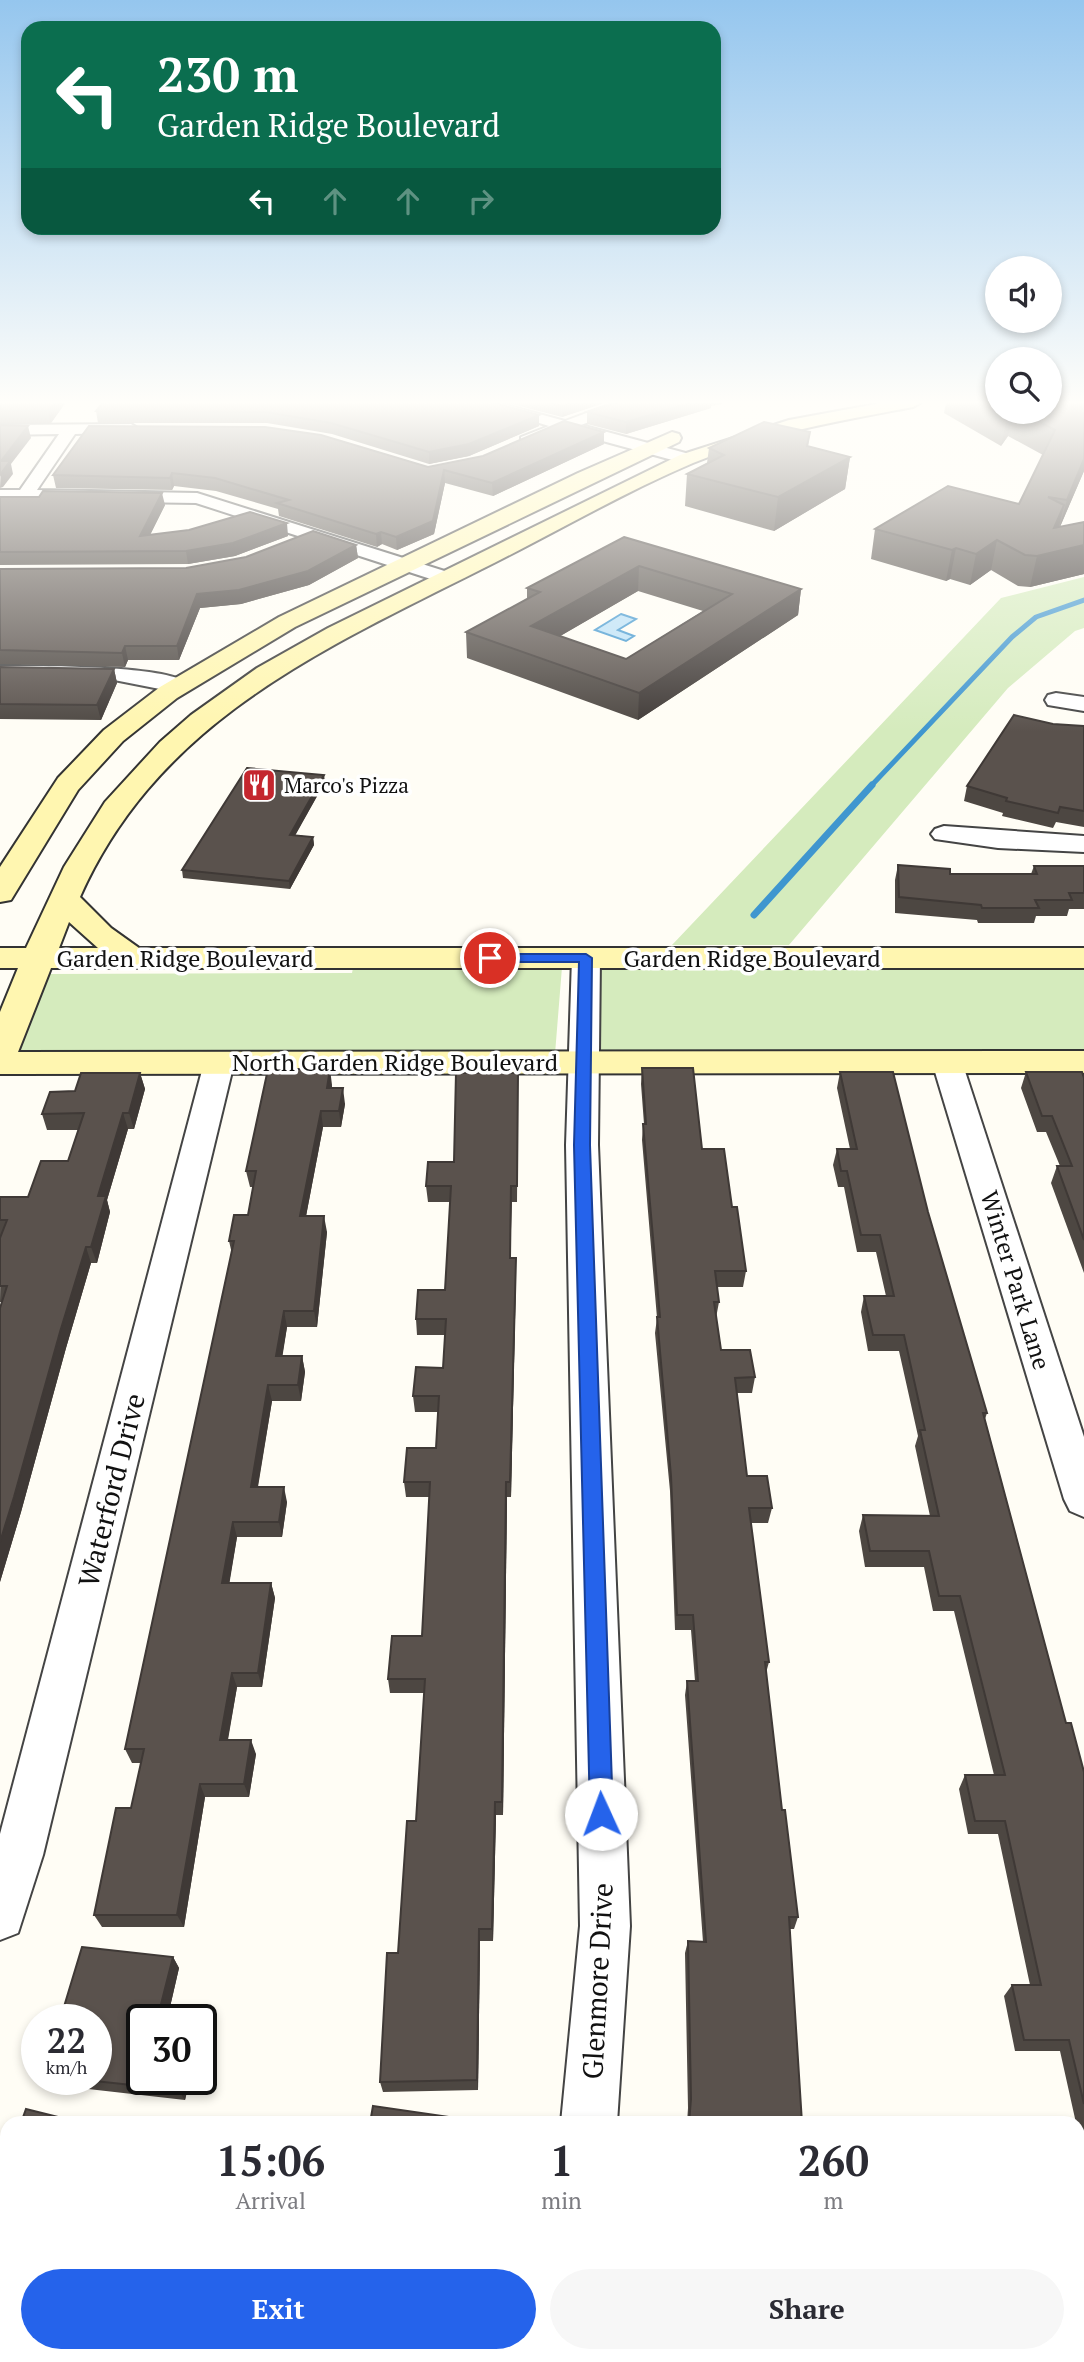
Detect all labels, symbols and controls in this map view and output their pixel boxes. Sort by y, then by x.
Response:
text: 230 m [157,41,299,106]
icon: left [42,49,133,140]
text: Garden Ridge Boulevard [157,104,500,146]
icon: left [243,182,281,220]
icon: ahead [316,182,354,220]
icon: ahead [389,182,427,220]
icon: right [462,182,500,220]
map controls [985,256,1062,424]
button: sound [985,256,1062,333]
button: search [985,347,1062,424]
restaurant icon: Marco's Pizza [240,766,278,804]
place label: Marco's Pizza [284,771,409,799]
pin [460,928,520,988]
icon: arrive [471,939,509,977]
street label: Garden Ridge Boulevard [56,942,314,974]
street label: Garden Ridge Boulevard [623,942,881,974]
street label: North Garden Ridge Boulevard [232,1046,558,1078]
street label: Winter Park Lane [974,1187,1058,1373]
street label: Waterford Drive [69,1389,153,1591]
position arrow [564,1777,638,1851]
street label: Glenmore Drive [573,1882,621,2080]
speed limit sign: 30 [126,2004,217,2095]
text: 22 [47,2017,86,2063]
text: km/h [46,2055,87,2079]
text: 15:06 [216,2132,325,2188]
text: 1 [550,2132,573,2188]
text: 260 [798,2132,869,2188]
text: Arrival [235,2185,306,2216]
text: min [541,2185,582,2216]
text: m [823,2185,843,2216]
button: Exit [21,2269,536,2349]
button: Share [550,2269,1064,2349]

